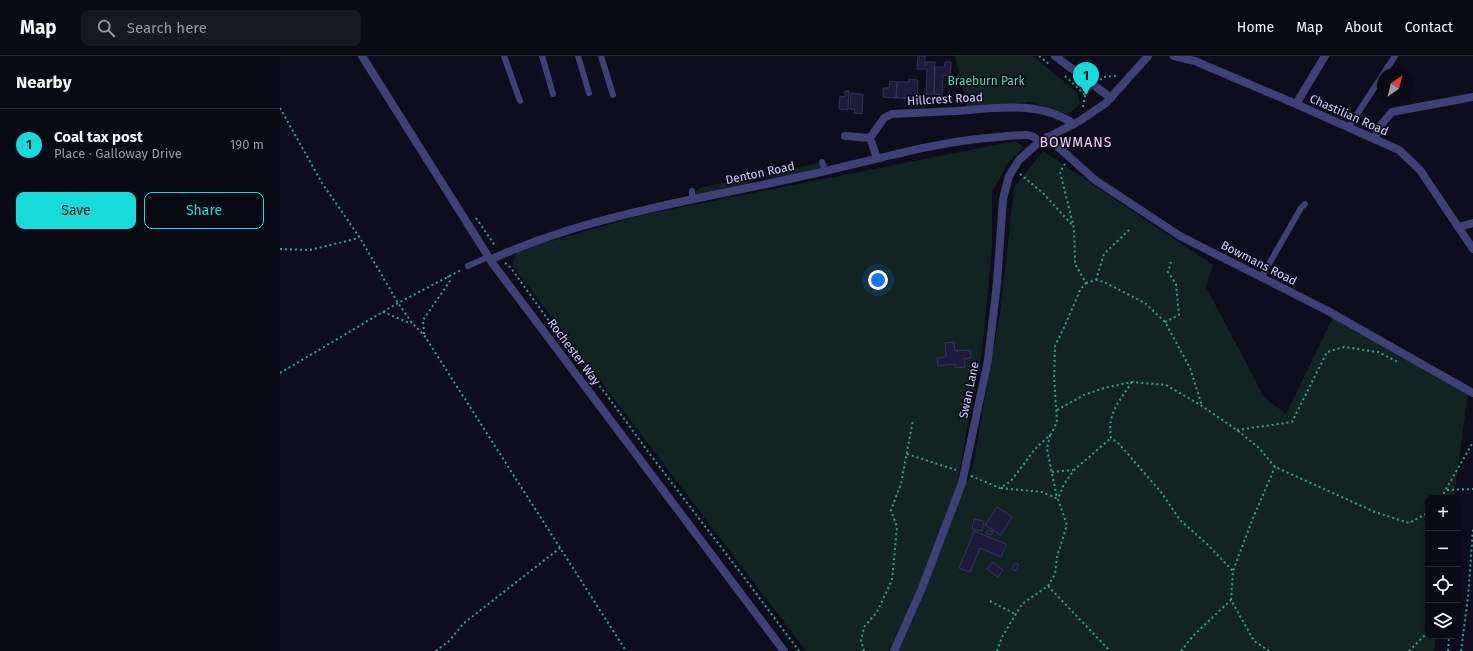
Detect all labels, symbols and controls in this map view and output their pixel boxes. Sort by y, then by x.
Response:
search box [81,10,361,46]
text: Map [20,16,57,39]
icon: search [95,17,117,39]
text: Search here [127,19,207,37]
text: Home [1237,19,1274,36]
text: Map [1296,19,1323,36]
text: About [1345,19,1383,36]
text: Contact [1405,19,1453,36]
pin: 1 [1073,62,1099,95]
north arrow [1377,68,1413,104]
text: Nearby [16,72,71,93]
park label: Braeburn Park [947,74,1025,88]
street label: Hillcrest Road [907,90,983,108]
street label: Chastilian Road [1307,91,1391,139]
text: Coal tax post [54,128,143,146]
district label: BOWMANS [1040,134,1112,151]
text: 1 [26,137,32,152]
text: 190 m [230,137,264,152]
text: Place · Galloway Drive [54,146,182,161]
street label: Denton Road [724,159,796,187]
button: Save [16,192,136,229]
button: Share [144,192,264,229]
street label: Bowmans Road [1219,238,1299,288]
your location [868,270,888,290]
street label: Rochester Way [545,316,604,388]
street label: Swan Lane [956,360,982,420]
map controls [1425,495,1461,639]
button: + [1425,495,1461,531]
button: − [1425,531,1461,567]
button: locate [1425,567,1461,603]
button: layers [1425,603,1461,639]

